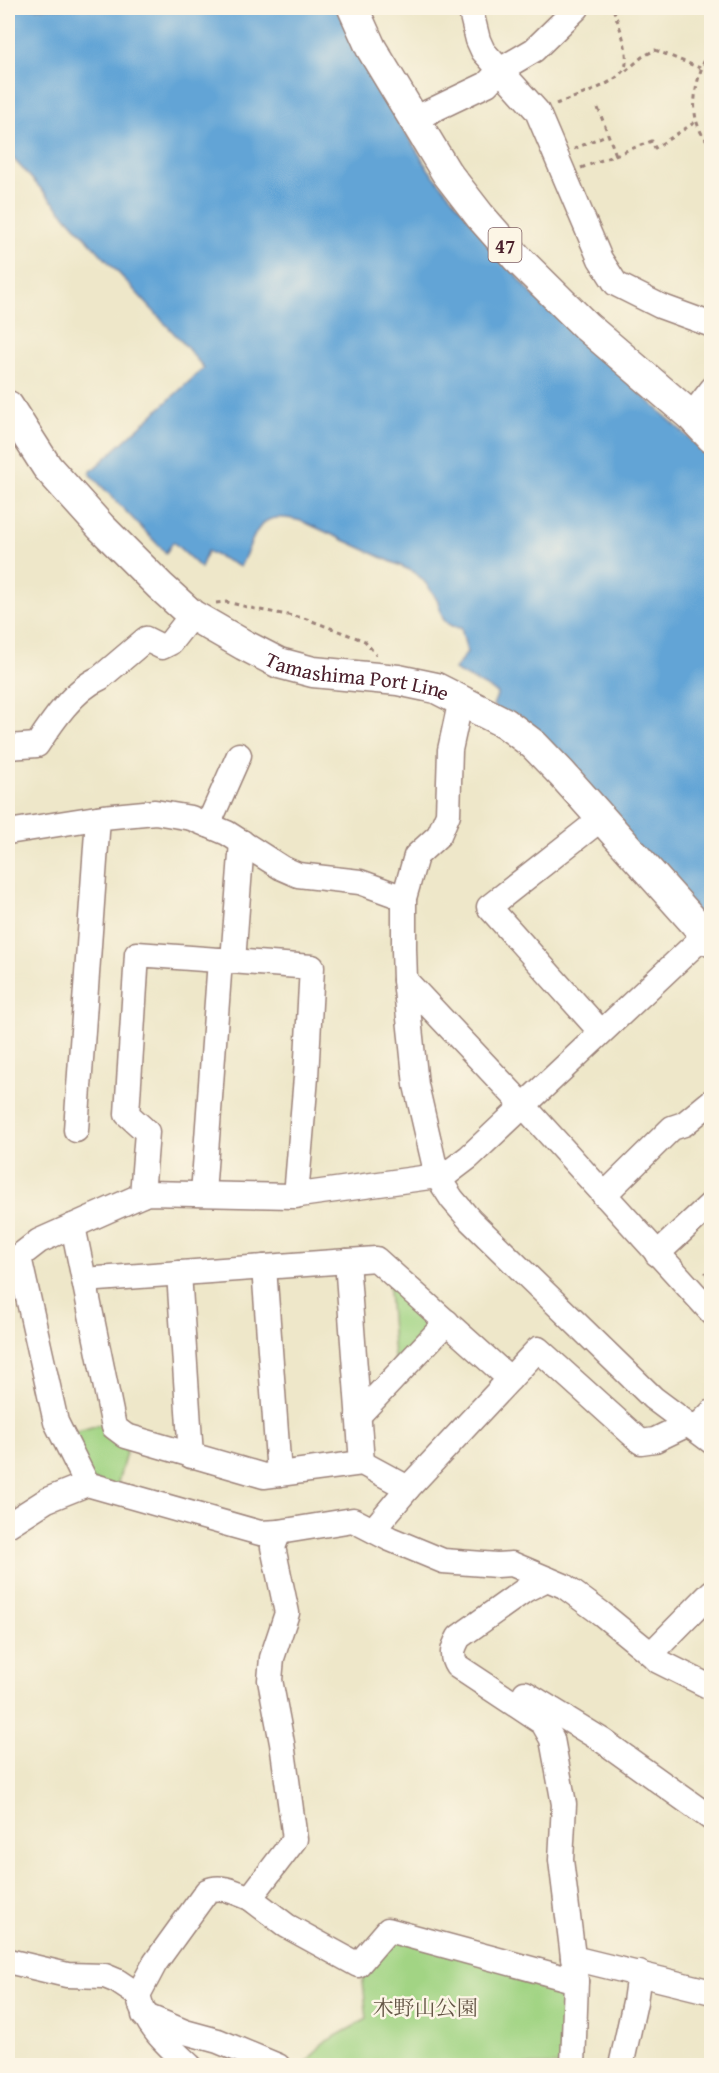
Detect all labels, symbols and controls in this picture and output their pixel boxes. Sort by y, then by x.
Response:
road number: 47 [488,228,522,262]
street label: Tamashima Port Line [260,643,455,708]
park label: 木野山公園 [373,1992,478,2023]

